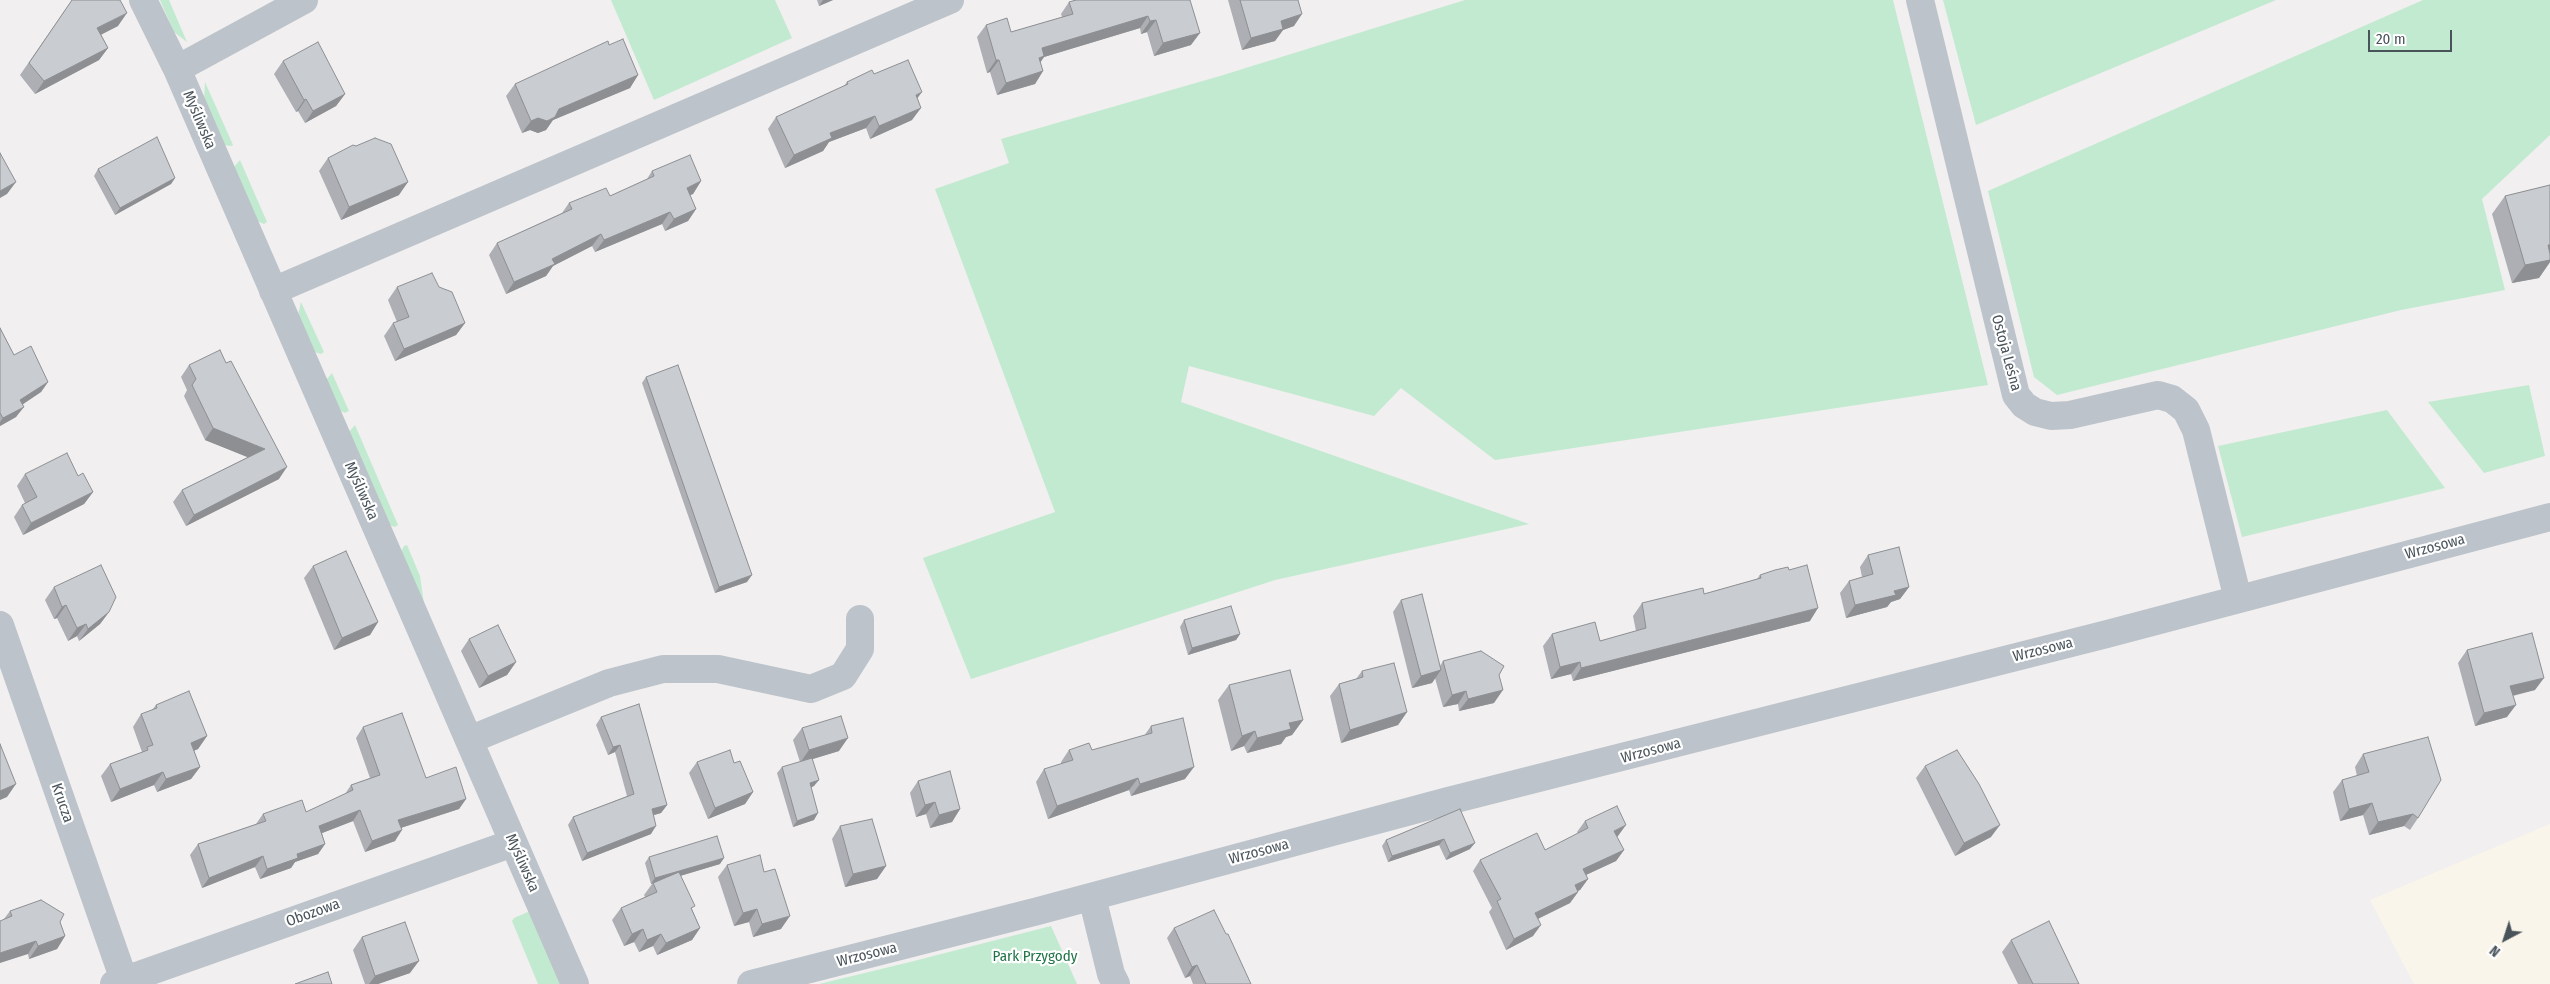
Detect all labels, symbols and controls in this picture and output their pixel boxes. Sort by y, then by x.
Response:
scale bar [2370,20,2454,52]
text: 20 m [2376,30,2406,48]
street label: Myśliwska [179,88,219,152]
street label: Ostoja Leśna [1987,313,2025,393]
street label: Myśliwska [340,459,382,523]
street label: Wrzosowa [2403,530,2467,564]
street label: Wrzosowa [2011,634,2075,666]
street label: Wrzosowa [1619,734,1683,768]
street label: Krucza [47,781,77,825]
street label: Myśliwska [501,831,543,895]
street label: Wrzosowa [1227,835,1291,869]
street label: Obozowa [284,895,342,931]
north arrow [2480,914,2530,964]
street label: Wrzosowa [835,939,899,971]
text: N [2486,942,2504,960]
park label: Park Przygody [993,948,1077,966]

